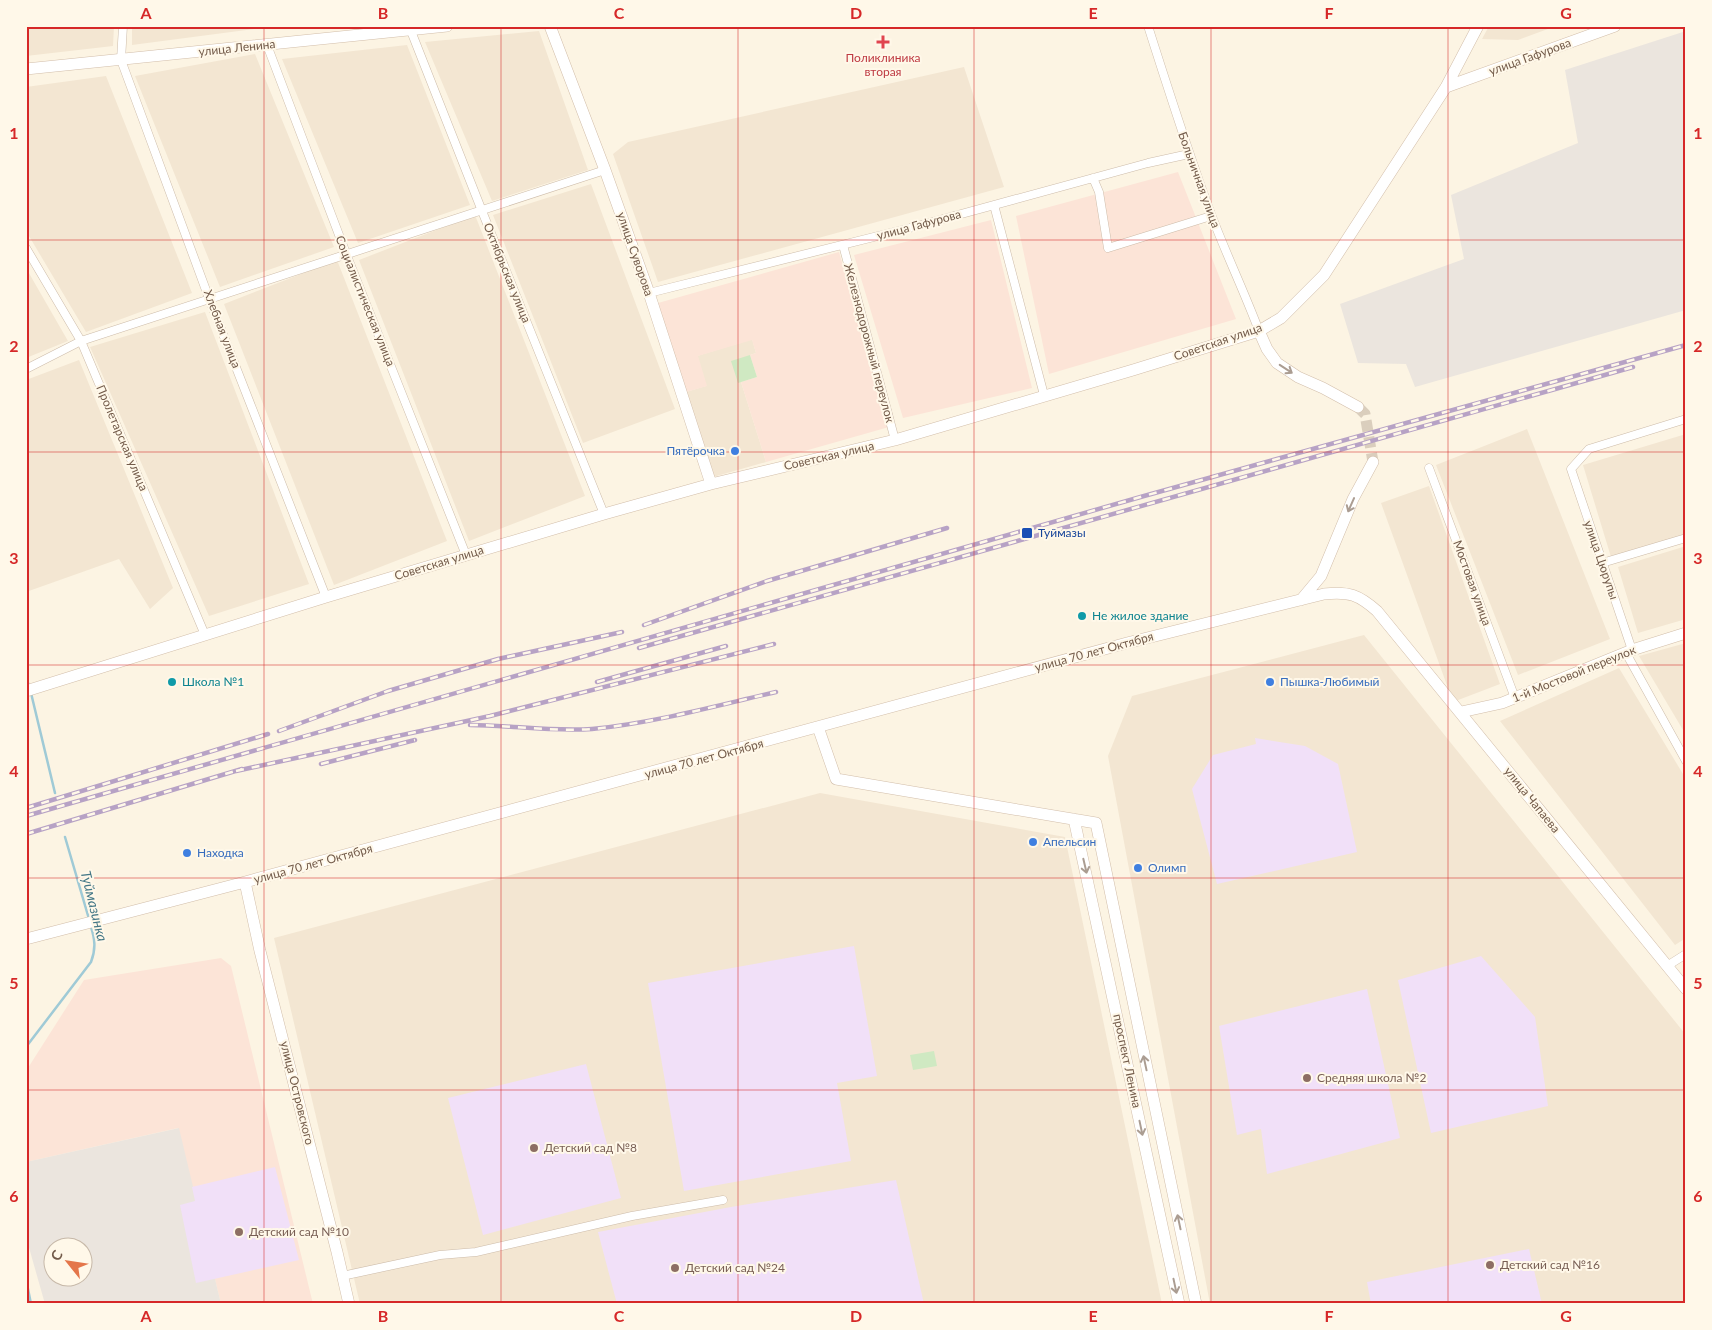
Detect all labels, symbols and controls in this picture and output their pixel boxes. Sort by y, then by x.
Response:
text: A [139,3,152,22]
text: B [378,3,388,22]
text: C [614,3,625,22]
text: D [850,3,862,22]
text: E [1088,3,1098,22]
text: F [1324,3,1334,22]
text: G [1560,3,1572,22]
marker: Поликлиника вторая [876,35,890,49]
street label: улица Гафурова [1487,35,1573,78]
street label: улица Ленина [198,36,276,59]
place label: Поликлиника вторая [845,50,921,79]
text: 1 [9,123,19,142]
text: 1 [1693,123,1703,142]
street label: Больничная улица [1175,130,1224,230]
street label: улица Гафурова [875,206,963,243]
street label: улица Суворова [614,210,657,298]
street label: Октябрьская улица [481,221,534,325]
street label: Социалистическая улица [332,233,399,368]
street label: Железнодорожный переулок [841,262,898,425]
street label: Хлебная улица [201,288,244,370]
street label: Советская улица [1172,319,1264,364]
text: 2 [9,336,19,355]
text: 2 [1693,336,1703,355]
one-way arrow [1279,364,1293,374]
street label: Пролетарская улица [93,383,152,493]
street label: Советская улица [782,438,876,473]
place label: Пятёрочка [666,443,725,458]
marker: Пятёрочка [729,445,741,457]
one-way arrow [1345,497,1355,512]
street label: улица Цюрупы [1581,518,1622,601]
place label: Туймазы [1038,525,1086,540]
marker: Туймазы [1020,526,1034,540]
street label: Мостовая улица [1450,538,1495,628]
street label: Советская улица [392,542,485,583]
text: 3 [9,548,19,567]
text: 3 [1693,548,1703,567]
place label: Не жилое здание [1092,608,1189,623]
marker: Не жилое здание [1076,610,1088,622]
street label: улица 70 лет Октября [1033,628,1155,675]
street label: 1-й Мостовой переулок [1510,642,1639,705]
place label: Школа №1 [182,674,244,689]
place label: Пышка-Любимый [1280,674,1380,689]
marker: Школа №1 [166,676,178,688]
marker: Пышка-Любимый [1264,676,1276,688]
street label: улица 70 лет Октября [643,735,765,782]
text: 4 [9,761,19,780]
text: 4 [1693,761,1703,780]
street label: улица Чапаева [1501,764,1564,836]
place label: Апельсин [1043,834,1096,849]
marker: Апельсин [1027,836,1039,848]
street label: улица 70 лет Октября [252,840,374,887]
place label: Находка [197,845,244,860]
marker: Находка [181,847,193,859]
one-way arrow [1081,858,1090,874]
place label: Олимп [1148,860,1186,875]
marker: Олимп [1132,862,1144,874]
water label: Туймазинка [78,869,111,943]
text: 5 [9,973,19,992]
text: 5 [1693,973,1703,992]
street label: проспект Ленина [1110,1013,1145,1109]
street label: улица Островского [277,1039,318,1147]
one-way arrow [1140,1055,1150,1071]
place label: Средняя школа №2 [1317,1070,1426,1085]
marker: Средняя школа №2 [1301,1072,1313,1084]
one-way arrow [1137,1119,1146,1135]
place label: Детский сад №8 [544,1140,637,1155]
marker: Детский сад №8 [528,1142,540,1154]
text: 6 [9,1186,19,1205]
text: 6 [1693,1186,1703,1205]
one-way arrow [1174,1214,1183,1230]
place label: Детский сад №10 [249,1224,349,1239]
marker: Детский сад №10 [233,1226,245,1238]
north arrow [42,1238,92,1288]
text: С [47,1246,66,1264]
place label: Детский сад №16 [1500,1257,1600,1272]
marker: Детский сад №16 [1484,1259,1496,1271]
place label: Детский сад №24 [685,1260,785,1275]
marker: Детский сад №24 [669,1262,681,1274]
one-way arrow [1171,1278,1180,1294]
text: A [139,1306,152,1325]
text: B [378,1306,388,1325]
text: C [614,1306,625,1325]
text: D [850,1306,862,1325]
text: E [1088,1306,1098,1325]
text: F [1324,1306,1334,1325]
text: G [1560,1306,1572,1325]

